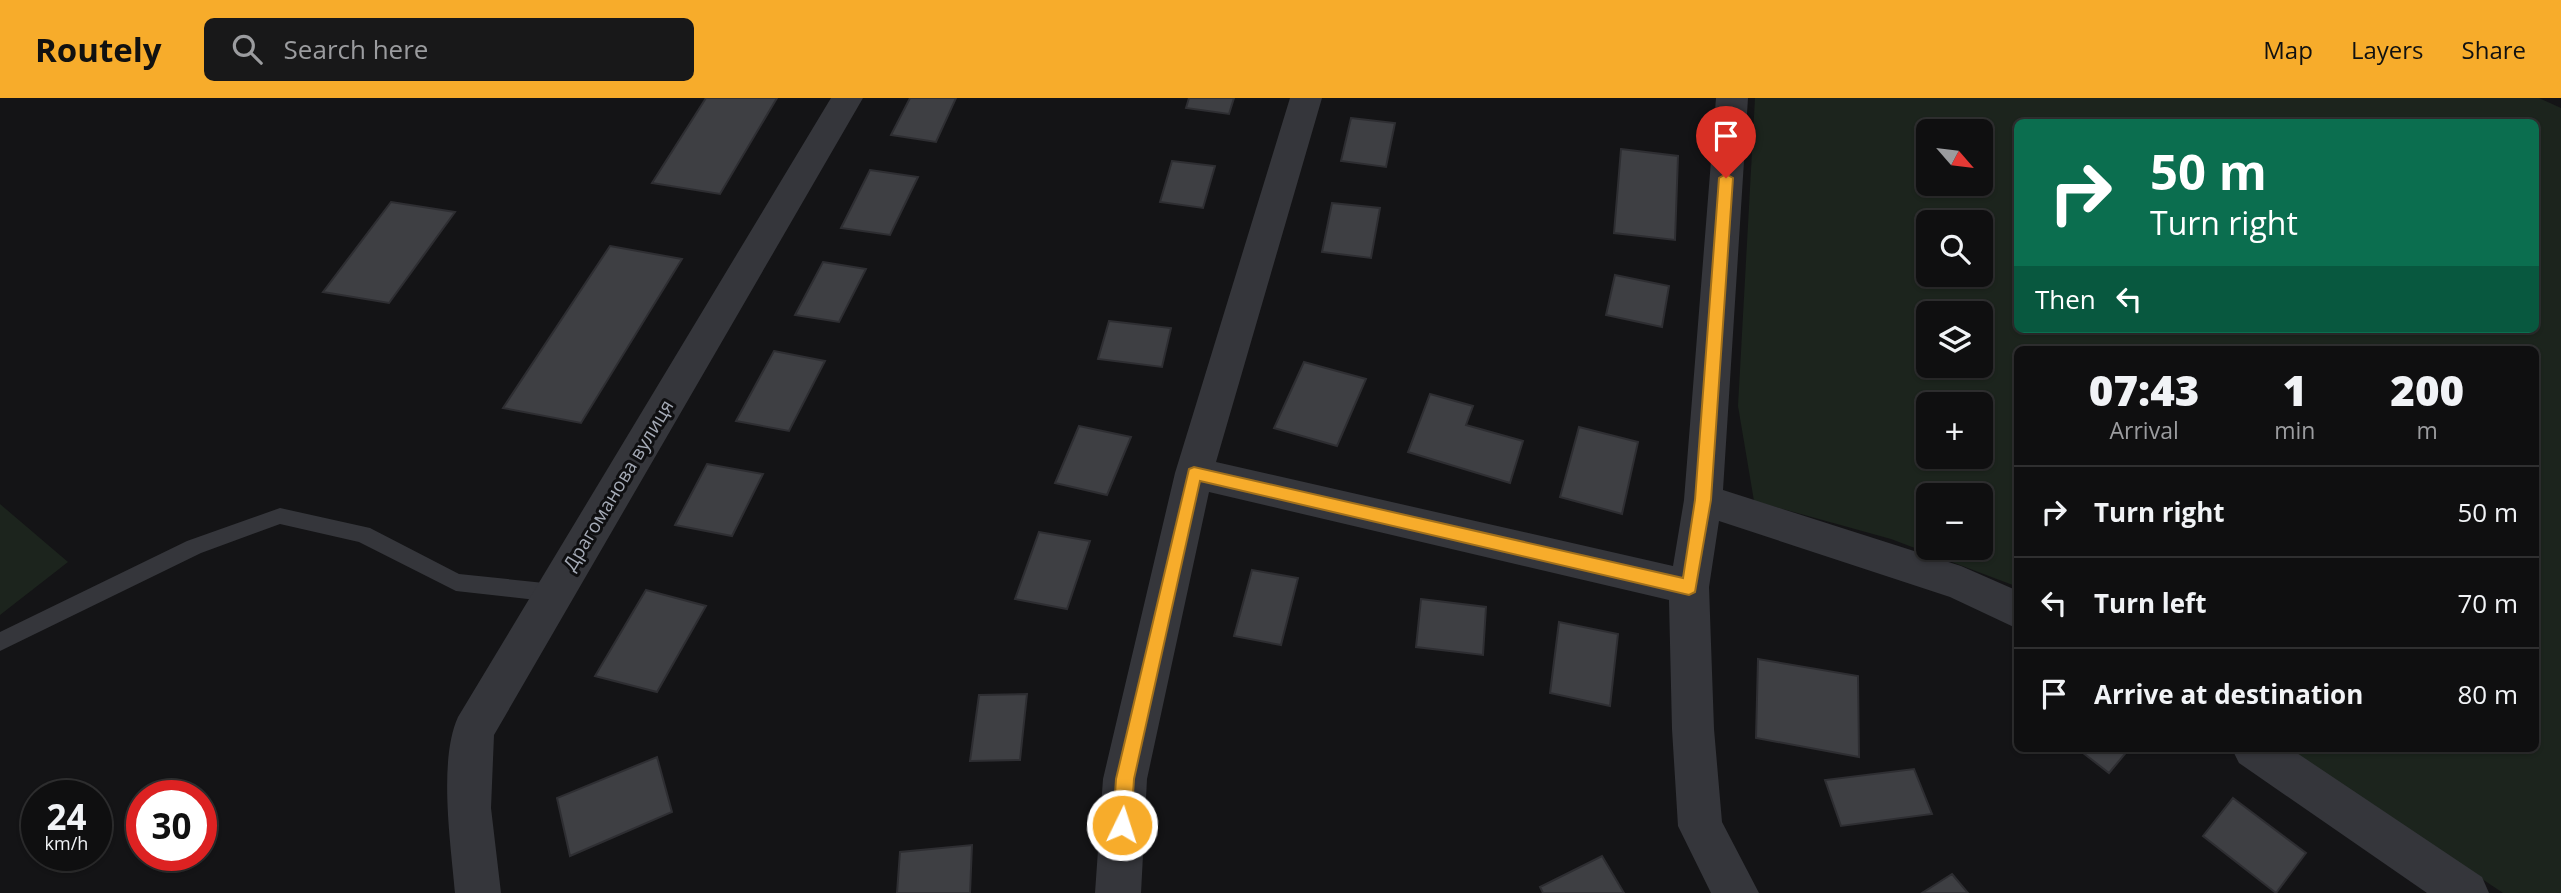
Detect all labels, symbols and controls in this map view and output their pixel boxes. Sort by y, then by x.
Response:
search box [204,18,694,81]
text: Routely [35,27,162,72]
icon: search [228,30,266,68]
text: Search here [284,31,428,67]
text: Map [2263,33,2313,66]
text: Layers [2351,33,2424,66]
text: Share [2462,33,2526,66]
pin [1696,106,1756,178]
icon: arrive [1707,117,1745,155]
north arrow [1916,119,1993,196]
map controls [1916,119,1993,560]
text: 50 m [2150,138,2267,204]
icon: right [2035,147,2126,238]
text: Turn right [2150,201,2298,244]
button: search [1916,210,1993,287]
icon: left [2110,280,2148,318]
text: Then [2035,281,2096,317]
button: layers [1916,301,1993,378]
text: 07:43 [2089,361,2199,418]
text: 1 [2283,361,2307,418]
text: 200 [2390,361,2464,418]
button: + [1916,392,1993,469]
street label: Драгоманова вулиця [557,395,679,575]
text: Arrival [2110,414,2179,446]
text: min [2274,414,2315,446]
text: m [2417,414,2438,446]
button: − [1916,483,1993,560]
icon: right [2035,493,2073,531]
text: Turn right [2094,494,2225,530]
text: 50 m [2457,494,2518,530]
icon: left [2035,584,2073,622]
text: Turn left [2094,585,2206,621]
text: 70 m [2457,585,2518,621]
icon: arrive [2035,675,2073,713]
text: Arrive at destination [2094,676,2363,712]
text: 80 m [2457,676,2518,712]
speed limit sign: 30 [126,780,217,871]
position arrow [1085,788,1159,862]
text: 24 [46,793,87,840]
text: km/h [45,831,88,855]

